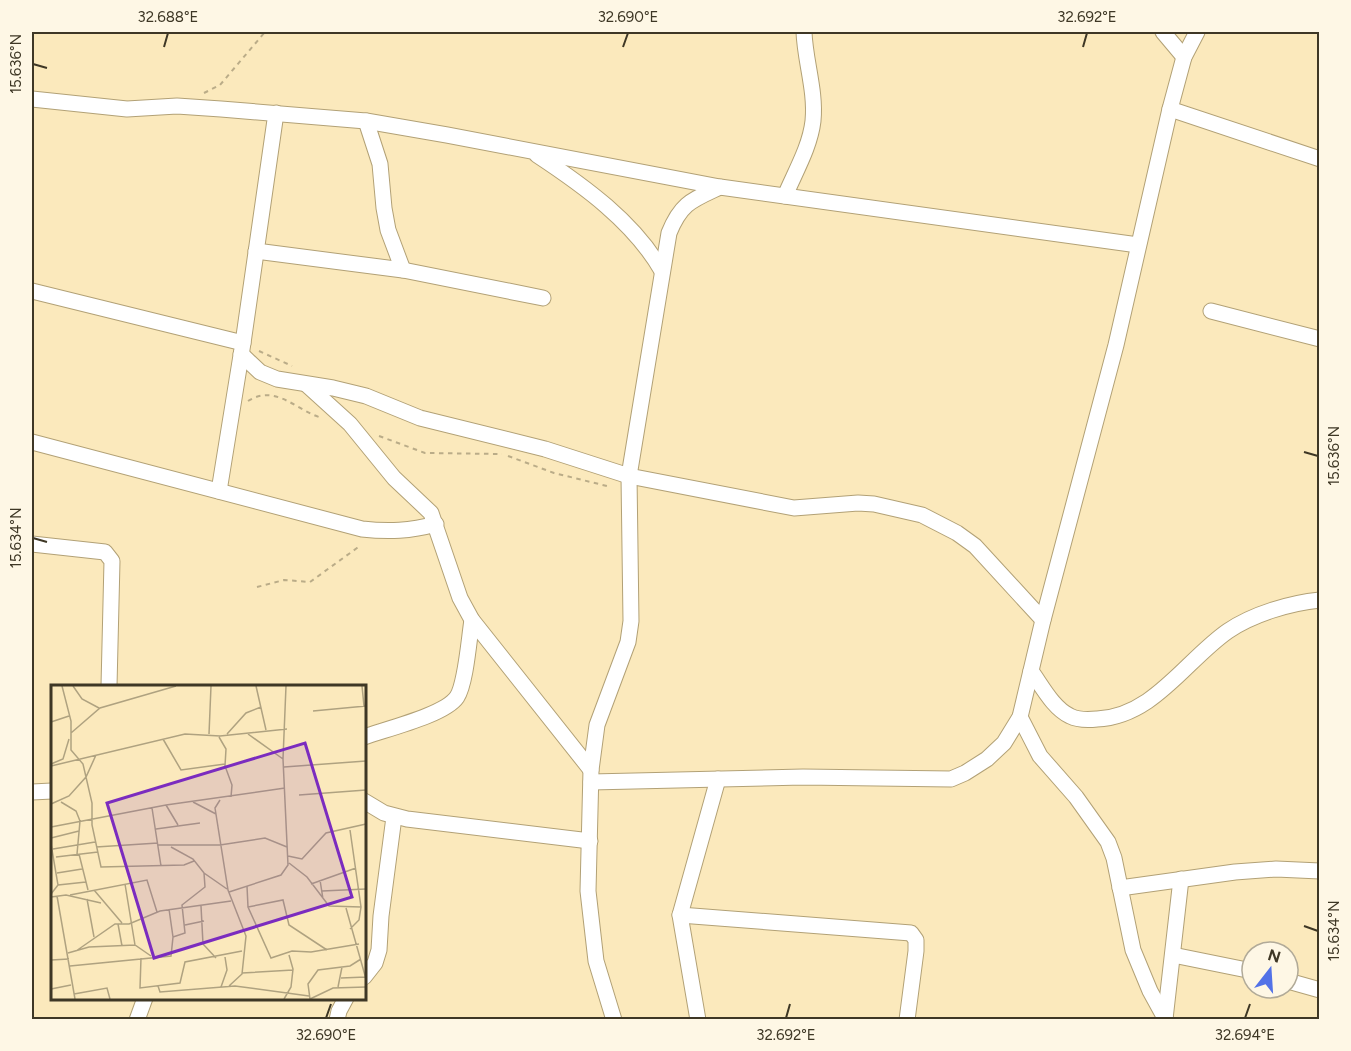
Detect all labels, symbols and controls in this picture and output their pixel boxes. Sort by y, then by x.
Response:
text: 32.688°E [138,8,199,26]
text: 32.690°E [598,8,658,26]
text: 32.692°E [1057,8,1117,26]
text: 15.636°N [7,34,25,94]
text: 15.636°N [1325,426,1343,486]
text: 15.634°N [7,507,25,569]
inset map [51,685,366,1000]
text: 15.634°N [1325,900,1343,962]
north arrow [1240,940,1300,1000]
text: N [1266,945,1283,967]
text: 32.690°E [296,1026,356,1044]
text: 32.692°E [756,1026,816,1044]
text: 32.694°E [1215,1026,1275,1044]

